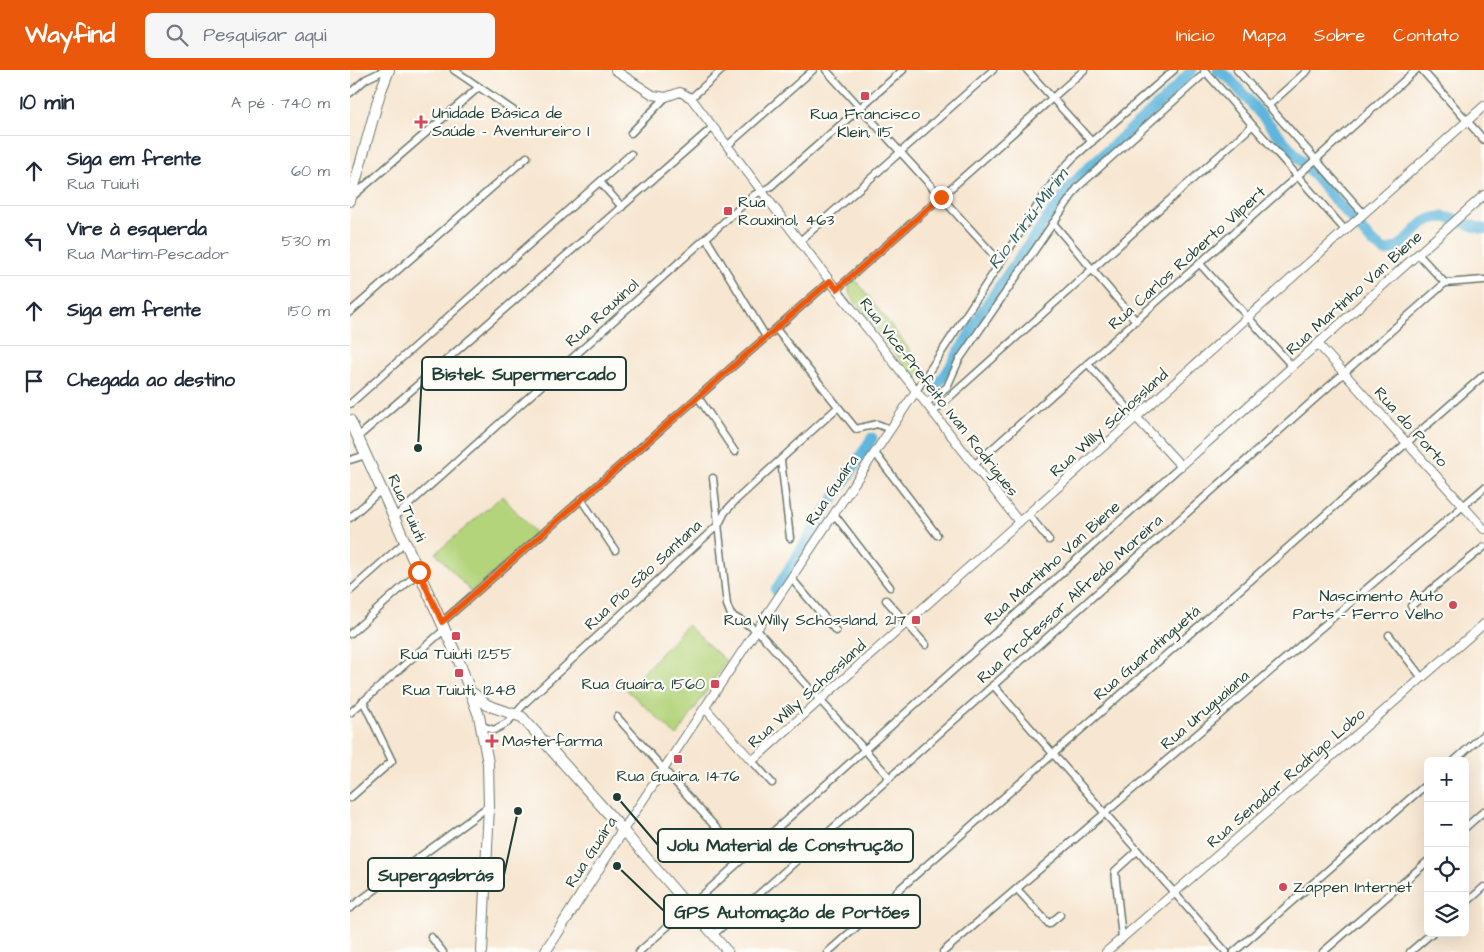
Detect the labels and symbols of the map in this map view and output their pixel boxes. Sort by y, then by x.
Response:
marker: Rua Francisco Klein, 115 [859,90,871,102]
place label: Unidade Básica de Saúde - Aventureiro I [432,102,590,142]
place label: Rua Francisco Klein, 115 [810,103,920,143]
marker: Unidade Básica de Saúde - Aventureiro I [414,115,428,129]
water label: Rio Iririú-Mirim [982,162,1075,274]
street label: Rua Carlos Roberto Vilpert [1104,181,1271,335]
route end [930,186,953,209]
place label: Rua Rouxinol, 463 [738,191,834,231]
marker: Rua Rouxinol, 463 [722,205,734,217]
street label: Rua Martinho Van Biene [1281,226,1427,360]
street label: Rua Rouxinol [560,274,644,352]
street label: Rua Vice-Prefeito Ivan Rodrigues [854,293,1024,502]
callout: Bistek Supermercado [422,357,626,390]
text: Bistek Supermercado [432,362,617,387]
street label: Rua Willy Schossland [1045,364,1174,483]
street label: Rua do Porto [1369,382,1453,472]
street label: Rua Guaíra [800,450,864,530]
street label: Rua Tuiuti [382,471,432,546]
street label: Rua Martinho Van Biene [979,496,1125,630]
street label: Rua Professor Alfredo Moreira [972,510,1168,688]
street label: Rua Pio São Santana [580,515,706,635]
route start [408,561,431,584]
place label: Nascimento Auto Parts - Ferro Velho [1293,585,1443,625]
marker: Nascimento Auto Parts - Ferro Velho [1447,599,1459,611]
street label: Rua Guaratinguetá [1089,600,1206,706]
place label: Rua Willy Schossland, 217 [724,609,906,632]
marker: Rua Willy Schossland, 217 [910,614,922,626]
marker: Rua Tuiuti 1255 [450,630,462,642]
street label: Rua Willy Schossland [743,635,872,754]
place label: Rua Tuiuti 1255 [400,643,513,665]
street label: Rua Uruguaiana [1156,665,1255,756]
marker: Rua Tuiuti, 1248 [453,667,465,679]
place label: Rua Guaíra, 1560 [581,673,705,695]
marker: Rua Guaíra, 1560 [709,678,721,690]
place label: Rua Tuiuti, 1248 [402,679,516,701]
street label: Rua Senador Rodrigo Lobo [1202,703,1371,854]
place label: Masterfarma [502,730,602,752]
marker: Masterfarma [486,735,498,747]
marker: Rua Guaíra, 1476 [672,753,684,765]
place label: Rua Guaíra, 1476 [617,765,739,787]
street label: Rua Guaíra [560,812,622,892]
callout: Jolu Material de Construção [658,829,913,862]
text: Jolu Material de Construção [666,833,904,858]
callout: Supergasbrás [368,858,504,891]
text: Supergasbrás [377,863,494,889]
place label: Zappen Internet [1293,876,1413,898]
marker: Zappen Internet [1277,881,1289,893]
callout: GPS Automação de Portões [664,895,920,928]
text: GPS Automação de Portões [674,900,910,925]

